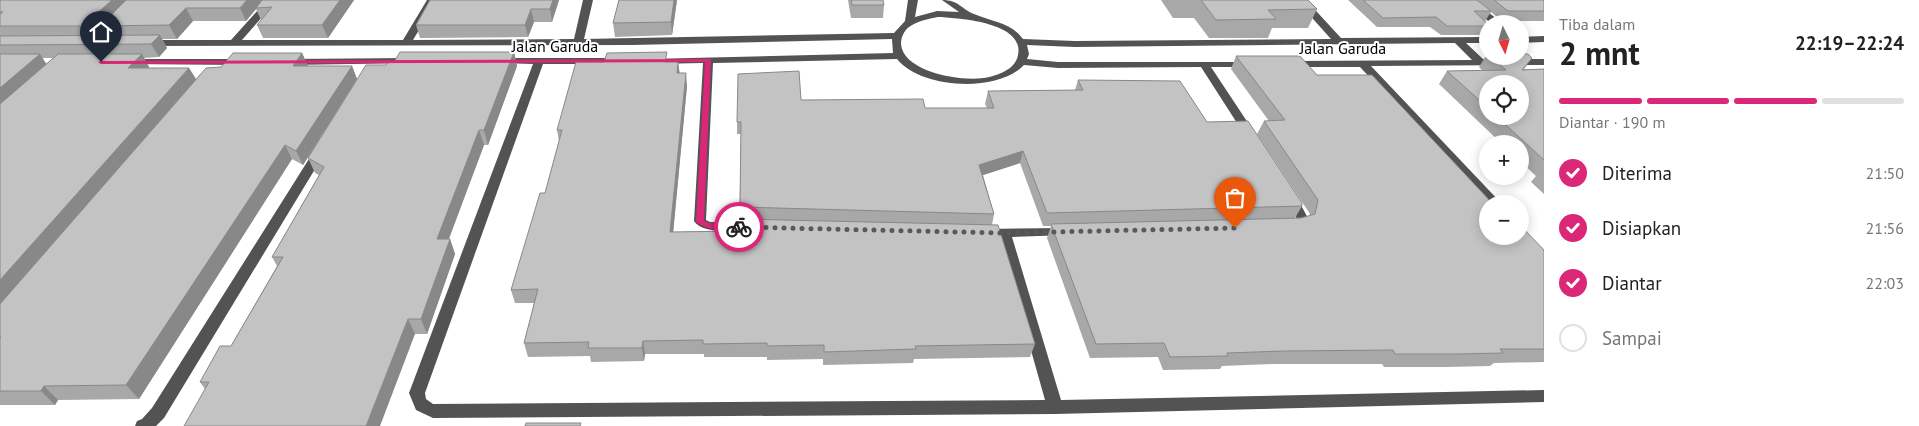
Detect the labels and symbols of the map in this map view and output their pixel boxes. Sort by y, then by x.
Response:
pin [80,11,122,62]
north arrow [1479,15,1529,65]
street label: Jalan Garuda [511,36,598,56]
street label: Jalan Garuda [1299,38,1386,58]
pin [1214,177,1256,228]
courier [714,202,764,252]

